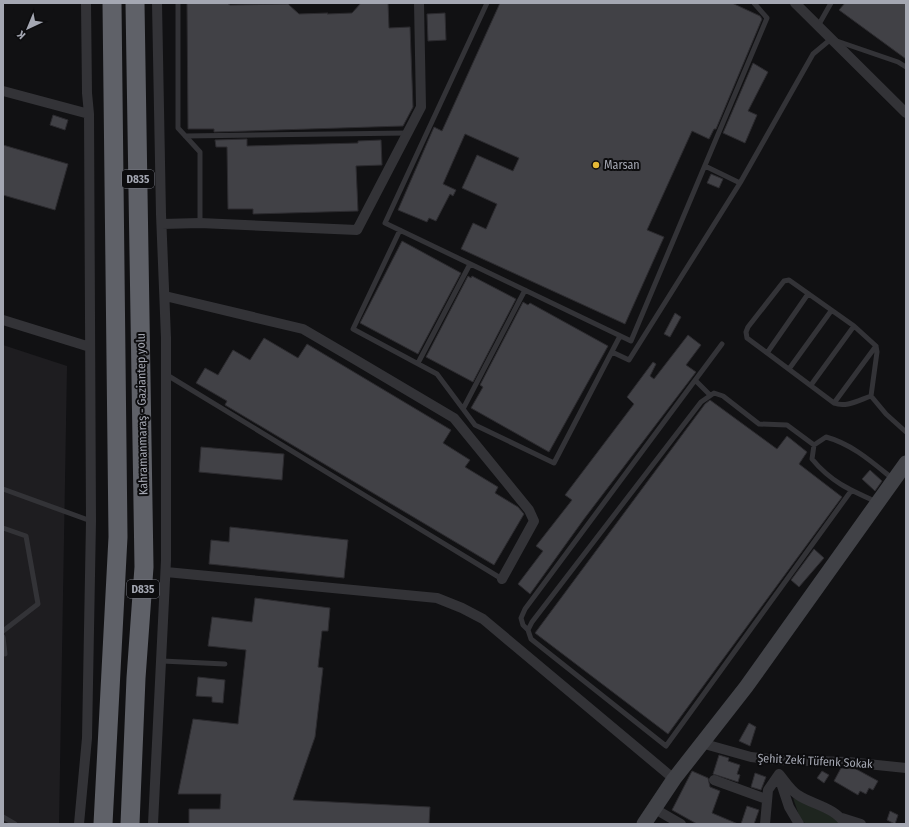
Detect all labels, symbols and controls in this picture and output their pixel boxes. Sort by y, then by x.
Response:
north arrow [8,8,48,48]
text: K [14,28,28,42]
place label: Marsan [604,158,640,172]
marker: Marsan [591,160,601,170]
road number: D835 [122,170,154,188]
street label: Kahramanmaraş - Gaziantep yolu [134,333,150,495]
road number: D835 [127,580,159,598]
street label: Şehit Zeki Tüfenk Sokak [757,751,873,771]

